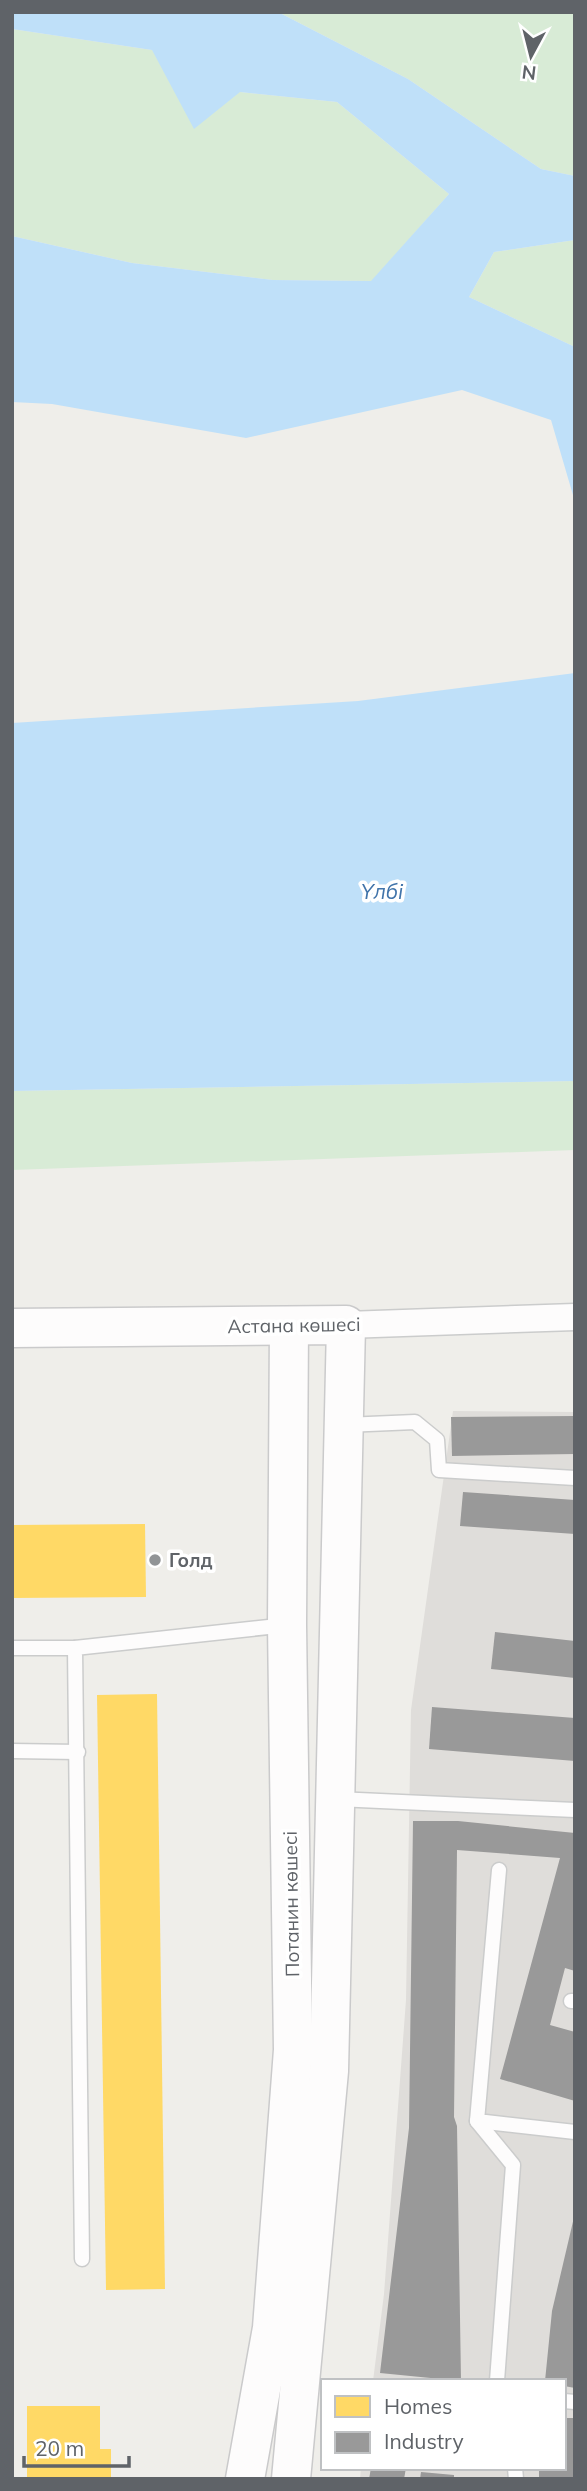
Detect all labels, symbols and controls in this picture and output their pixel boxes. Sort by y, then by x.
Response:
north arrow [496,21,566,91]
text: N [520,60,538,86]
water label: Үлбі [361,878,404,904]
street label: Астана көшесі [227,1312,361,1338]
place label: Голд [169,1548,213,1572]
marker: Голд [147,1552,163,1568]
street label: Потанин көшесі [278,1831,304,1977]
legend [321,2379,566,2470]
text: Homes [384,2393,452,2419]
scale bar [24,2424,130,2468]
text: Industry [384,2428,464,2454]
text: 20 m [35,2435,84,2461]

